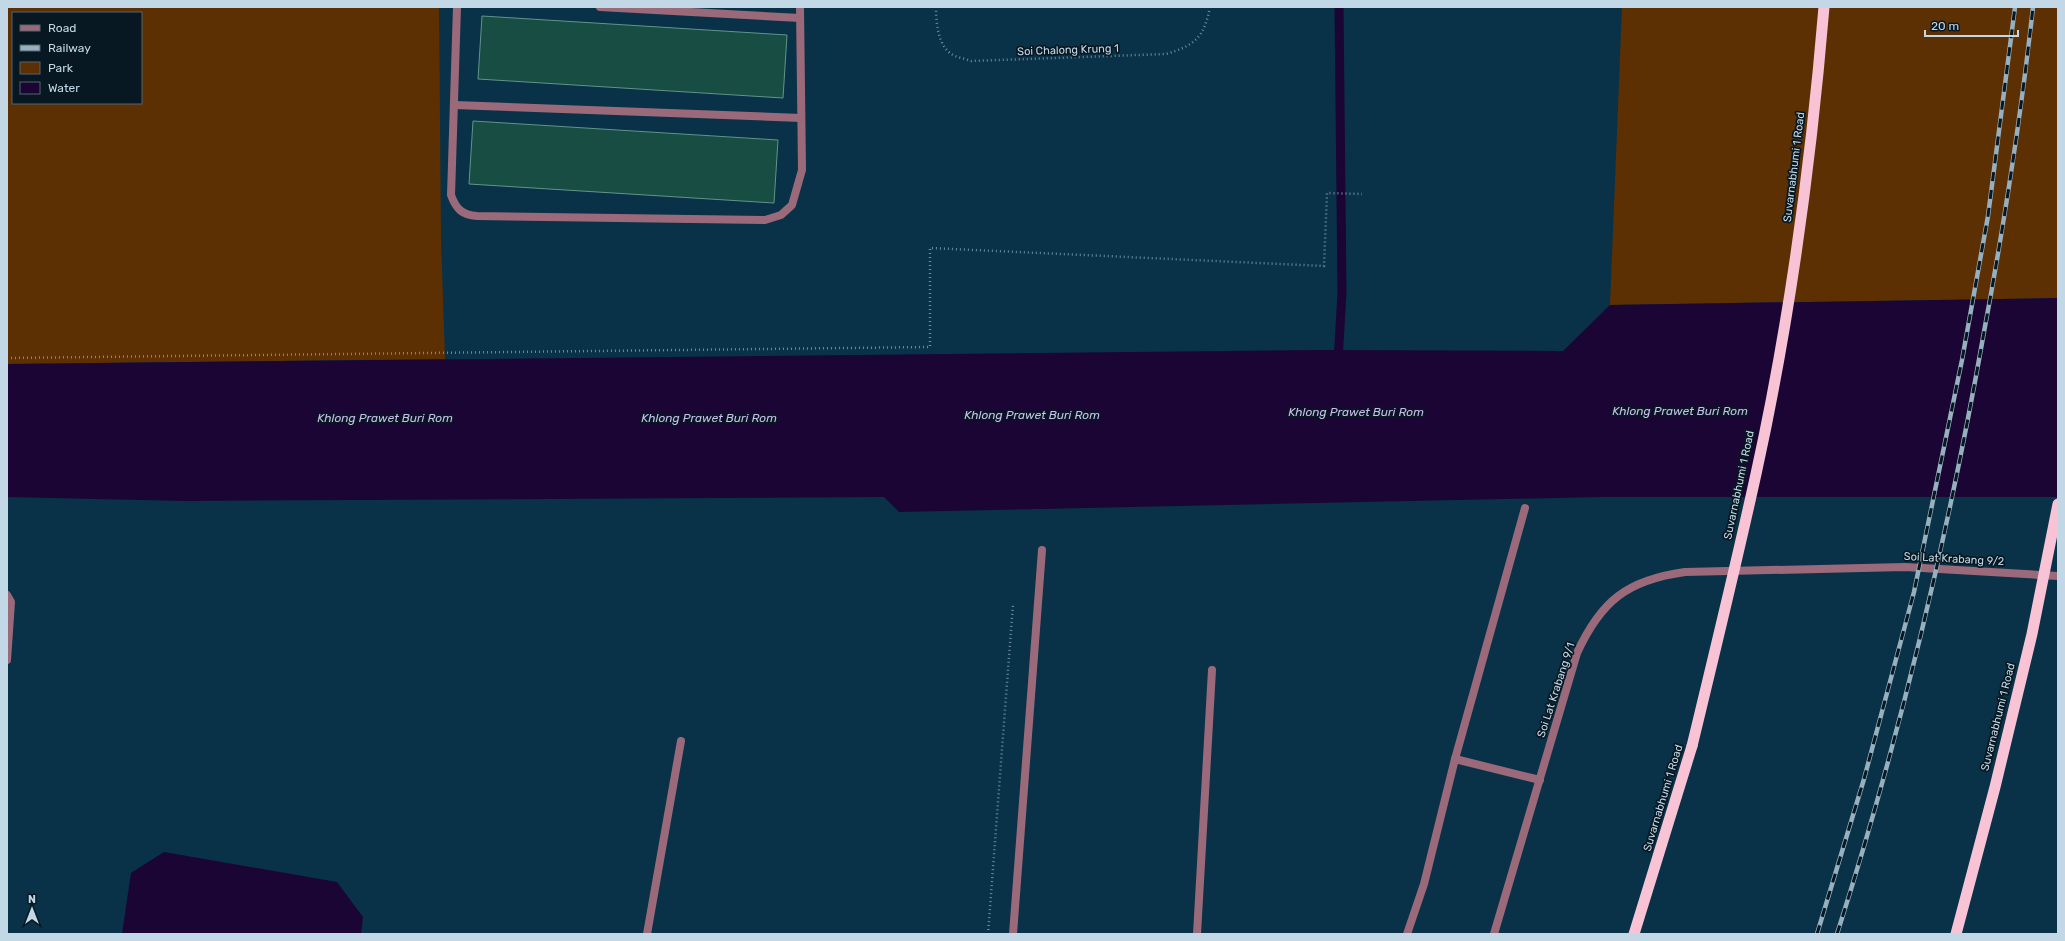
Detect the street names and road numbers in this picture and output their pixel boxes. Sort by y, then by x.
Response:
street label: Soi Chalong Krung 1 [1017,42,1119,58]
street label: Suvarnabhumi 1 Road [1781,111,1807,223]
street label: Suvarnabhumi 1 Road [1721,429,1757,541]
street label: Soi Lat Krabang 9/2 [1903,550,2005,568]
street label: Soi Lat Krabang 9/1 [1535,641,1577,739]
street label: Suvarnabhumi 1 Road [1978,662,2018,772]
street label: Suvarnabhumi 1 Road [1641,743,1685,853]

